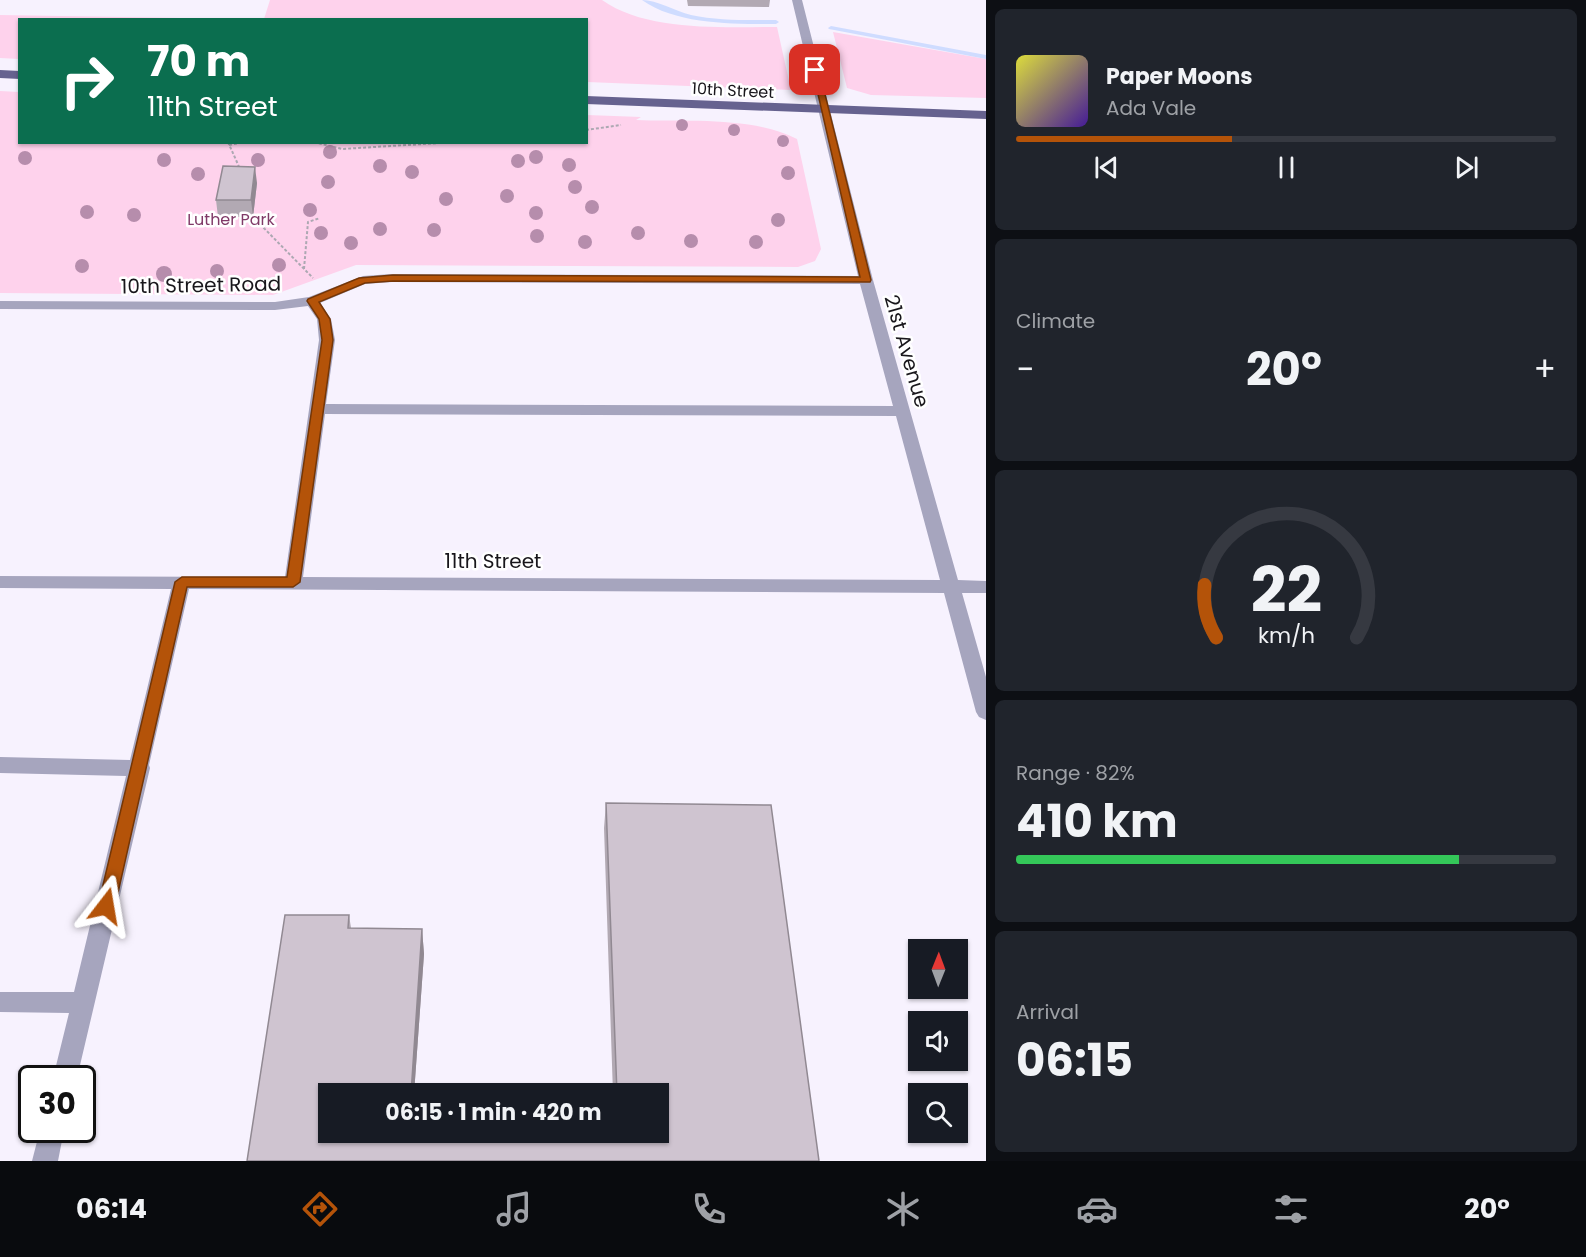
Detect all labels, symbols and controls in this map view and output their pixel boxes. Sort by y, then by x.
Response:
text: 70 m [147,32,250,91]
icon: right [48,42,126,120]
pin [789,44,840,95]
icon: arrive [798,53,831,86]
text: Paper Moons [1106,61,1253,92]
street label: 10th Street [691,77,775,104]
text: 11th Street [147,88,278,125]
text: Ada Vale [1106,94,1196,122]
icon: previous [1090,151,1123,184]
icon: pause [1270,151,1303,184]
icon: next [1450,151,1483,184]
park label: Luther Park [187,208,276,231]
street label: 10th Street Road [121,270,281,300]
street label: 21st Avenue [878,291,936,411]
text: Climate [1016,307,1095,335]
text: 20° [1246,338,1322,401]
text: − [1016,346,1034,393]
text: + [1533,346,1556,393]
text: 22 [1250,546,1322,634]
street label: 11th Street [445,547,541,575]
text: km/h [1257,620,1315,651]
text: Range · 82% [1016,759,1135,787]
text: 410 km [1016,790,1178,853]
position arrow [74,874,138,938]
north arrow [908,939,968,999]
map controls [908,939,968,1143]
text: Arrival [1016,998,1079,1026]
button: sound [908,1011,968,1071]
text: 06:15 [1016,1029,1133,1092]
speed limit sign: 30 [18,1065,96,1143]
button: search [908,1083,968,1143]
text: 06:15 · 1 min · 420 m [385,1097,602,1128]
icon: directions [299,1188,341,1230]
icon: music [493,1188,535,1230]
icon: phone [688,1188,730,1230]
icon: climate [882,1188,924,1230]
icon: car [1076,1188,1118,1230]
icon: filters [1270,1188,1312,1230]
text: 06:14 [76,1190,147,1227]
text: 20° [1464,1190,1510,1227]

